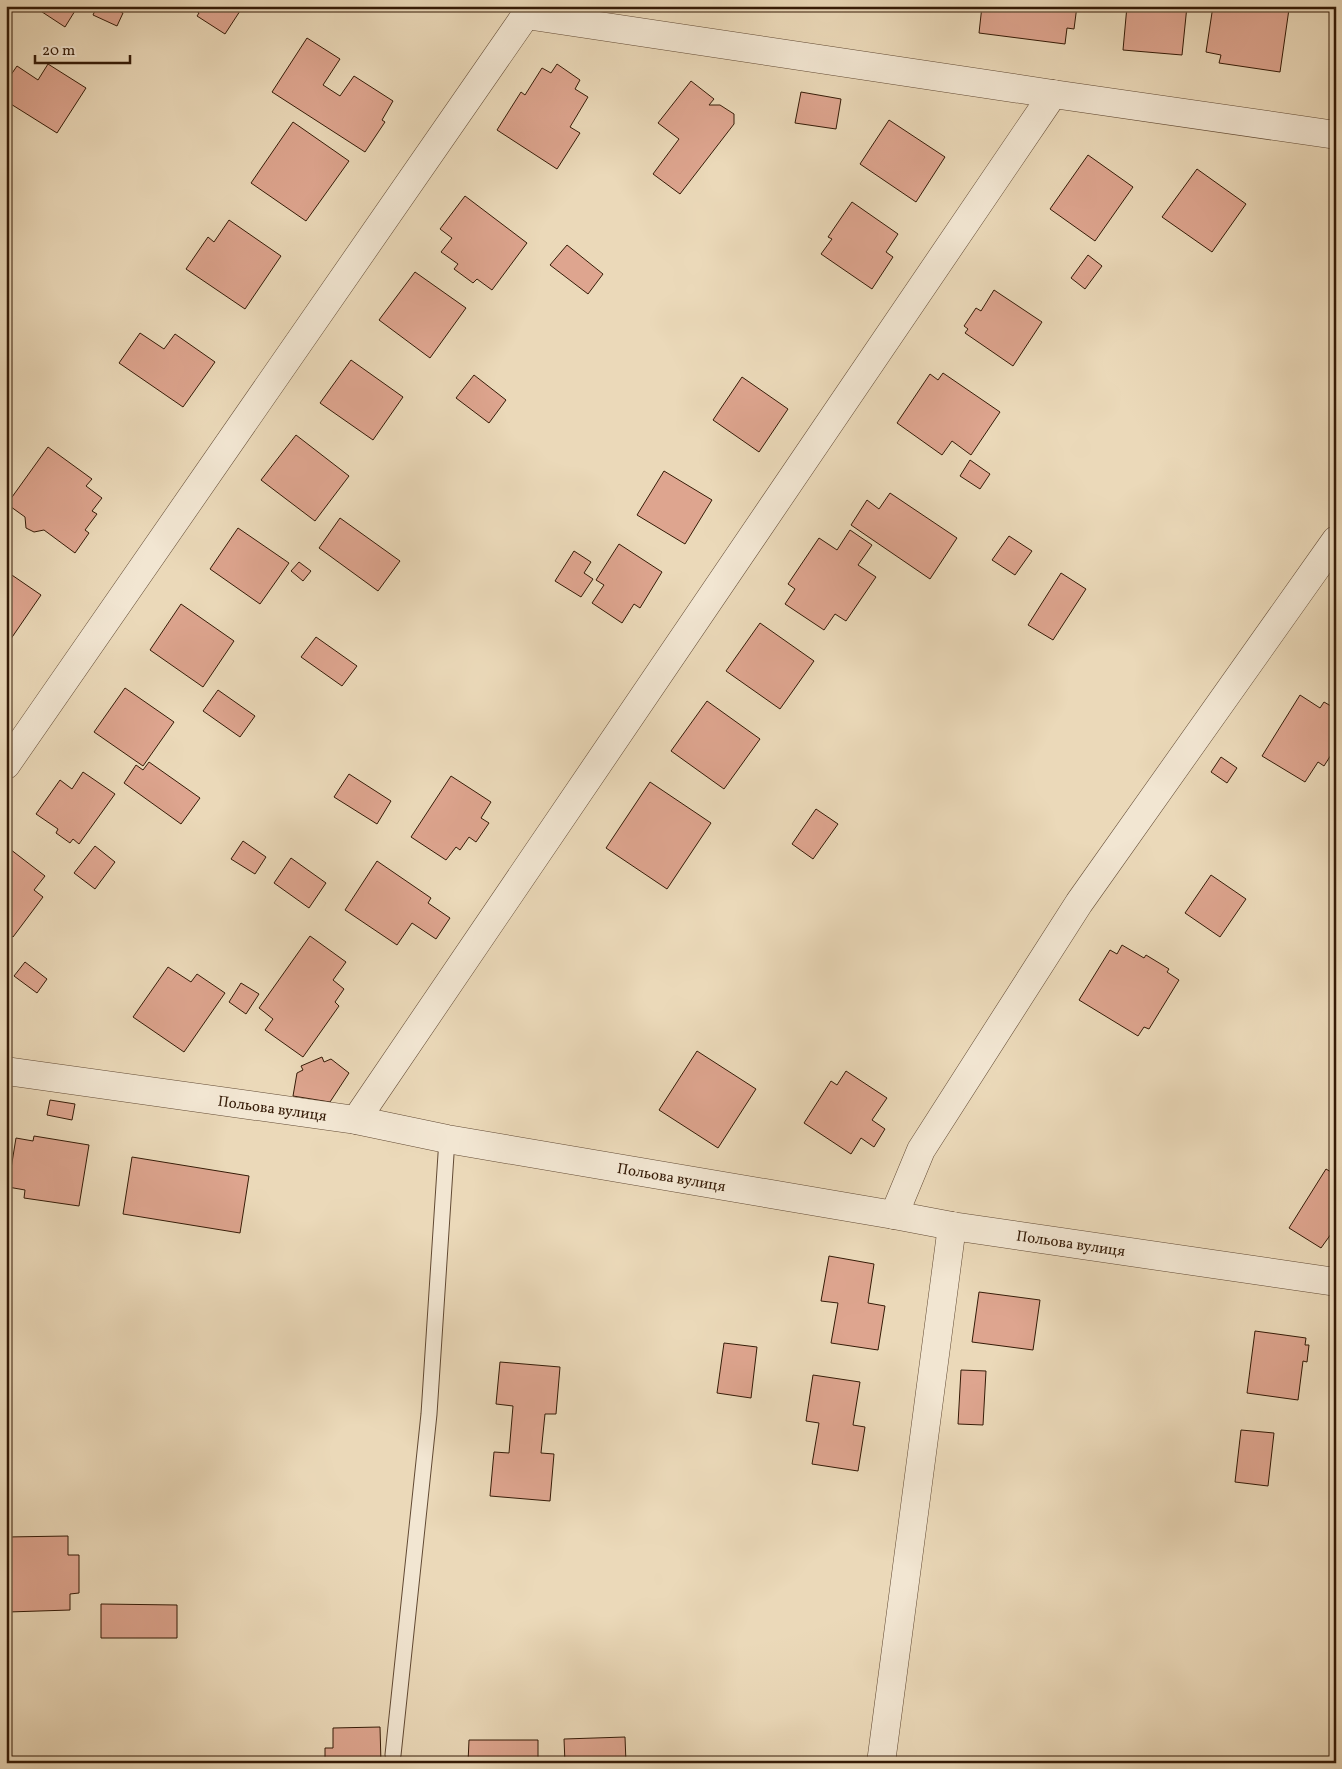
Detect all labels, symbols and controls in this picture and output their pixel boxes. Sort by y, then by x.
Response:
scale bar [35,32,130,64]
text: 20 m [42,41,75,62]
street label: Польова вулиця [216,1092,328,1128]
street label: Польова вулиця [615,1159,727,1198]
street label: Польова вулиця [1015,1227,1127,1263]

